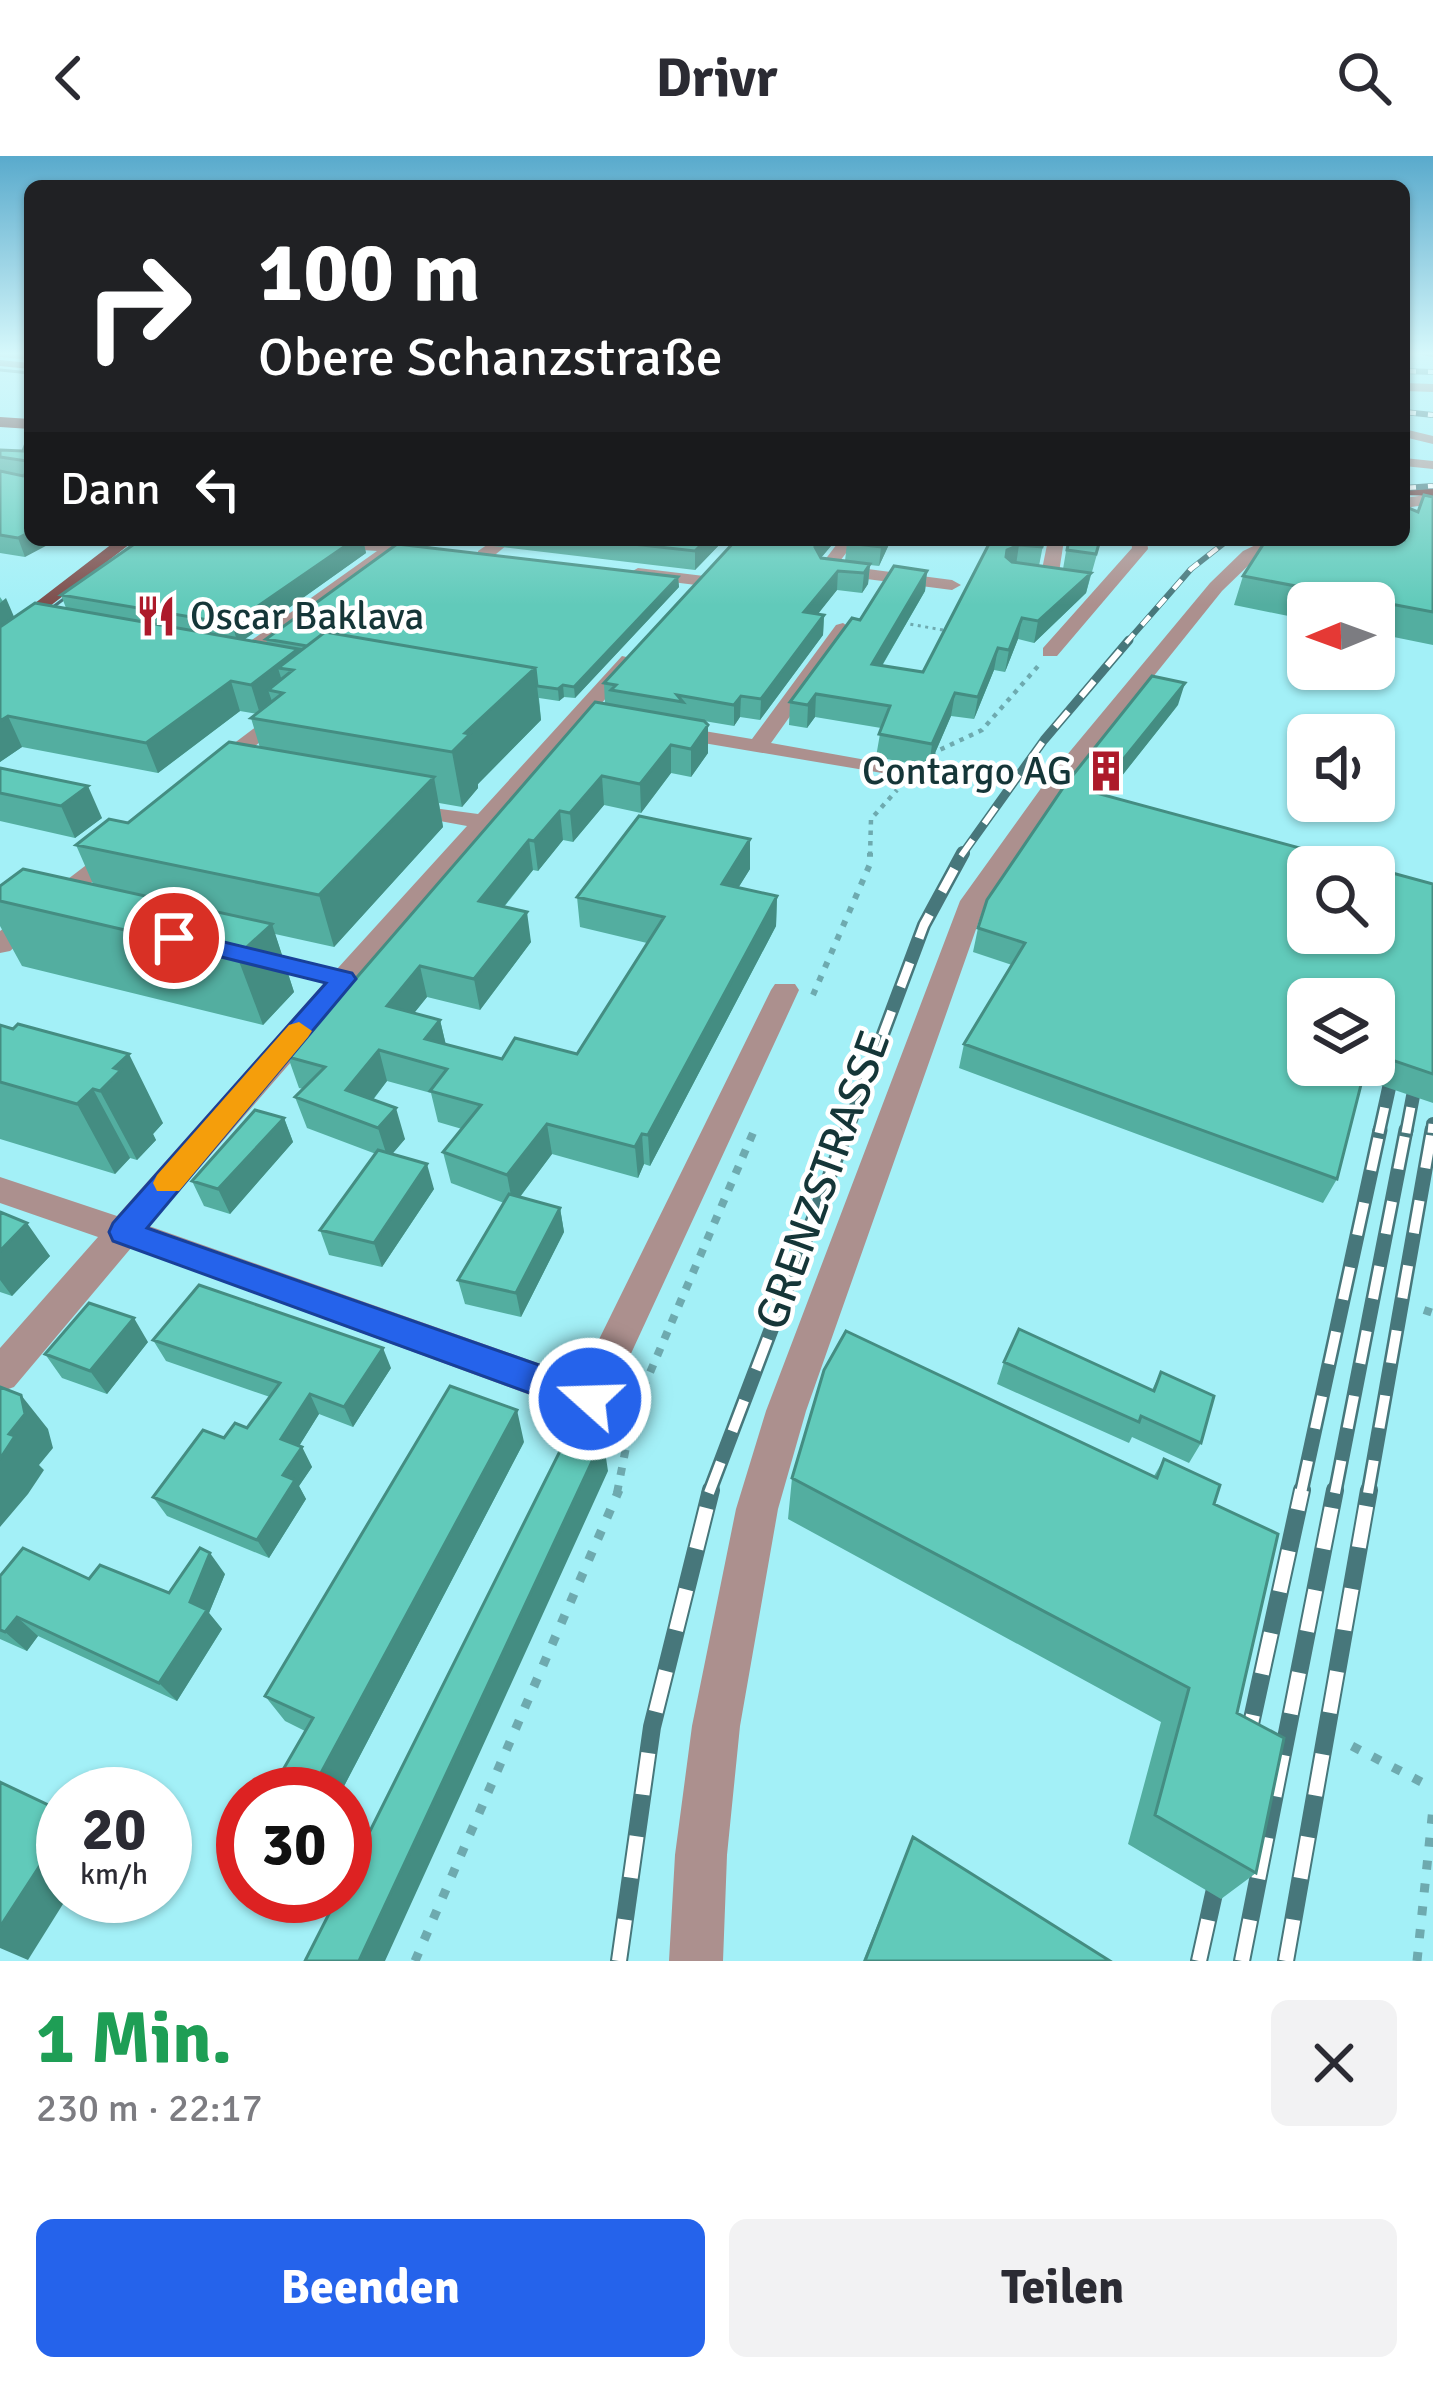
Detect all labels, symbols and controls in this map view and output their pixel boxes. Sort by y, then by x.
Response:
icon: back [36,45,102,111]
text: Drivr [656,45,777,112]
icon: search [1331,45,1397,111]
text: 100 m [258,221,480,325]
icon: right [60,228,216,384]
text: Obere Schanzstraße [258,324,723,391]
icon: left [185,456,251,522]
text: Dann [60,462,161,517]
north arrow [1287,582,1395,690]
map controls [1287,582,1395,1086]
place label: Oscar Baklava [190,592,424,640]
restaurant icon: Oscar Baklava [133,593,179,639]
button: sound [1287,714,1395,822]
place label: Contargo AG [862,747,1072,795]
building icon: Contargo AG [1083,748,1129,794]
button: search [1287,846,1395,954]
pin [123,887,225,989]
icon: arrive [141,905,207,971]
button: layers [1287,978,1395,1086]
street label: GRENZSTRASSE [744,1023,902,1337]
position arrow [527,1336,653,1462]
speed limit sign: 30 [216,1767,372,1923]
text: 20 [82,1793,146,1867]
text: km/h [80,1856,148,1893]
text: 1 Min. [36,1994,232,2083]
button: close [1271,2000,1397,2126]
text: 230 m · 22:17 [36,2084,263,2132]
button: Beenden [36,2219,705,2357]
button: Teilen [729,2219,1397,2357]

